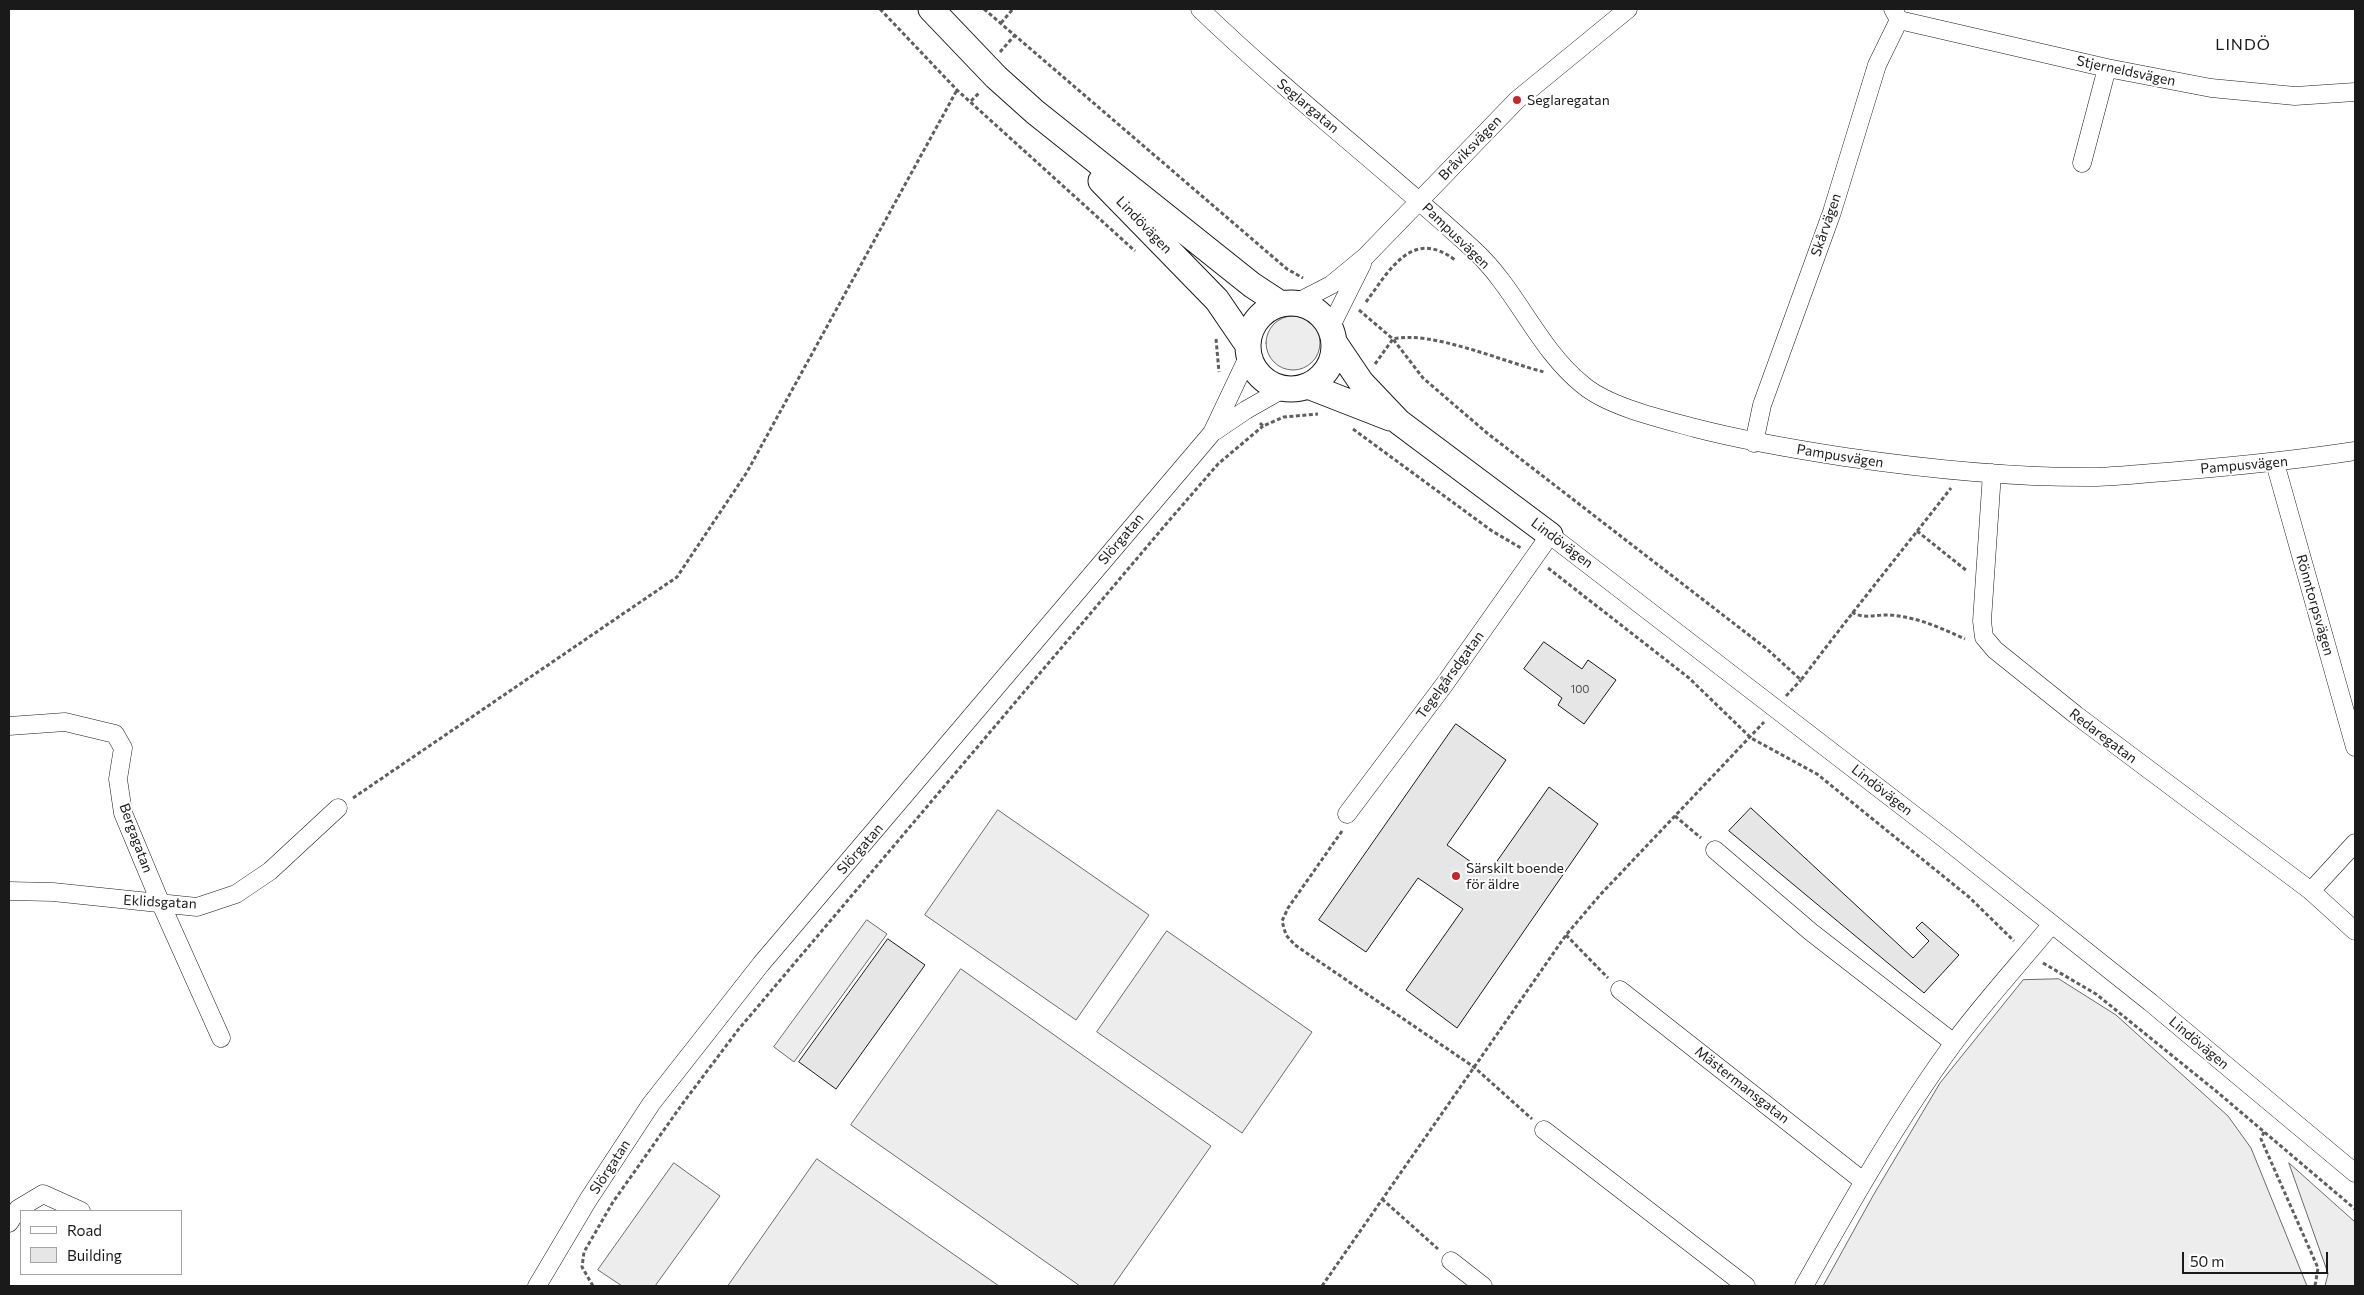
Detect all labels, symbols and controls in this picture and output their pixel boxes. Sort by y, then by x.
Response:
district label: LINDÖ [2215,35,2271,55]
street label: Stjerneldsvägen [2075,52,2177,90]
street label: Seglargatan [1274,75,1342,137]
place label: Seglaregatan [1527,92,1610,108]
marker: Seglaregatan [1511,94,1523,106]
street label: Bråviksvägen [1435,112,1505,184]
street label: Skårvägen [1807,191,1845,259]
street label: Lindövägen [1113,193,1175,257]
street label: Pampusvägen [1419,199,1493,273]
street label: Pampusvägen [1795,441,1885,471]
street label: Pampusvägen [2200,453,2288,477]
street label: Slörgatan [1095,510,1147,568]
street label: Lindövägen [1528,514,1596,572]
street label: Rönntorpsvägen [2293,552,2337,658]
street label: Tegelgårsdgatan [1413,628,1487,722]
house number: 100 [1570,682,1590,696]
street label: Redaregatan [2066,705,2140,767]
street label: Lindövägen [1848,761,1916,819]
street label: Bergagatan [116,801,156,875]
street label: Slörgatan [833,820,887,878]
place label: Särskilt boende för äldre [1466,860,1564,892]
marker: Särskilt boende för äldre [1450,870,1462,882]
street label: Eklidsgatan [123,892,197,912]
street label: Lindövägen [2166,1013,2232,1073]
street label: Mästermansgatan [1691,1043,1793,1127]
street label: Slörgatan [586,1137,634,1197]
legend [20,1210,182,1275]
text: Road [67,1221,102,1239]
scale bar [2184,1242,2330,1274]
text: Building [67,1246,122,1264]
text: 50 m [2190,1252,2224,1270]

